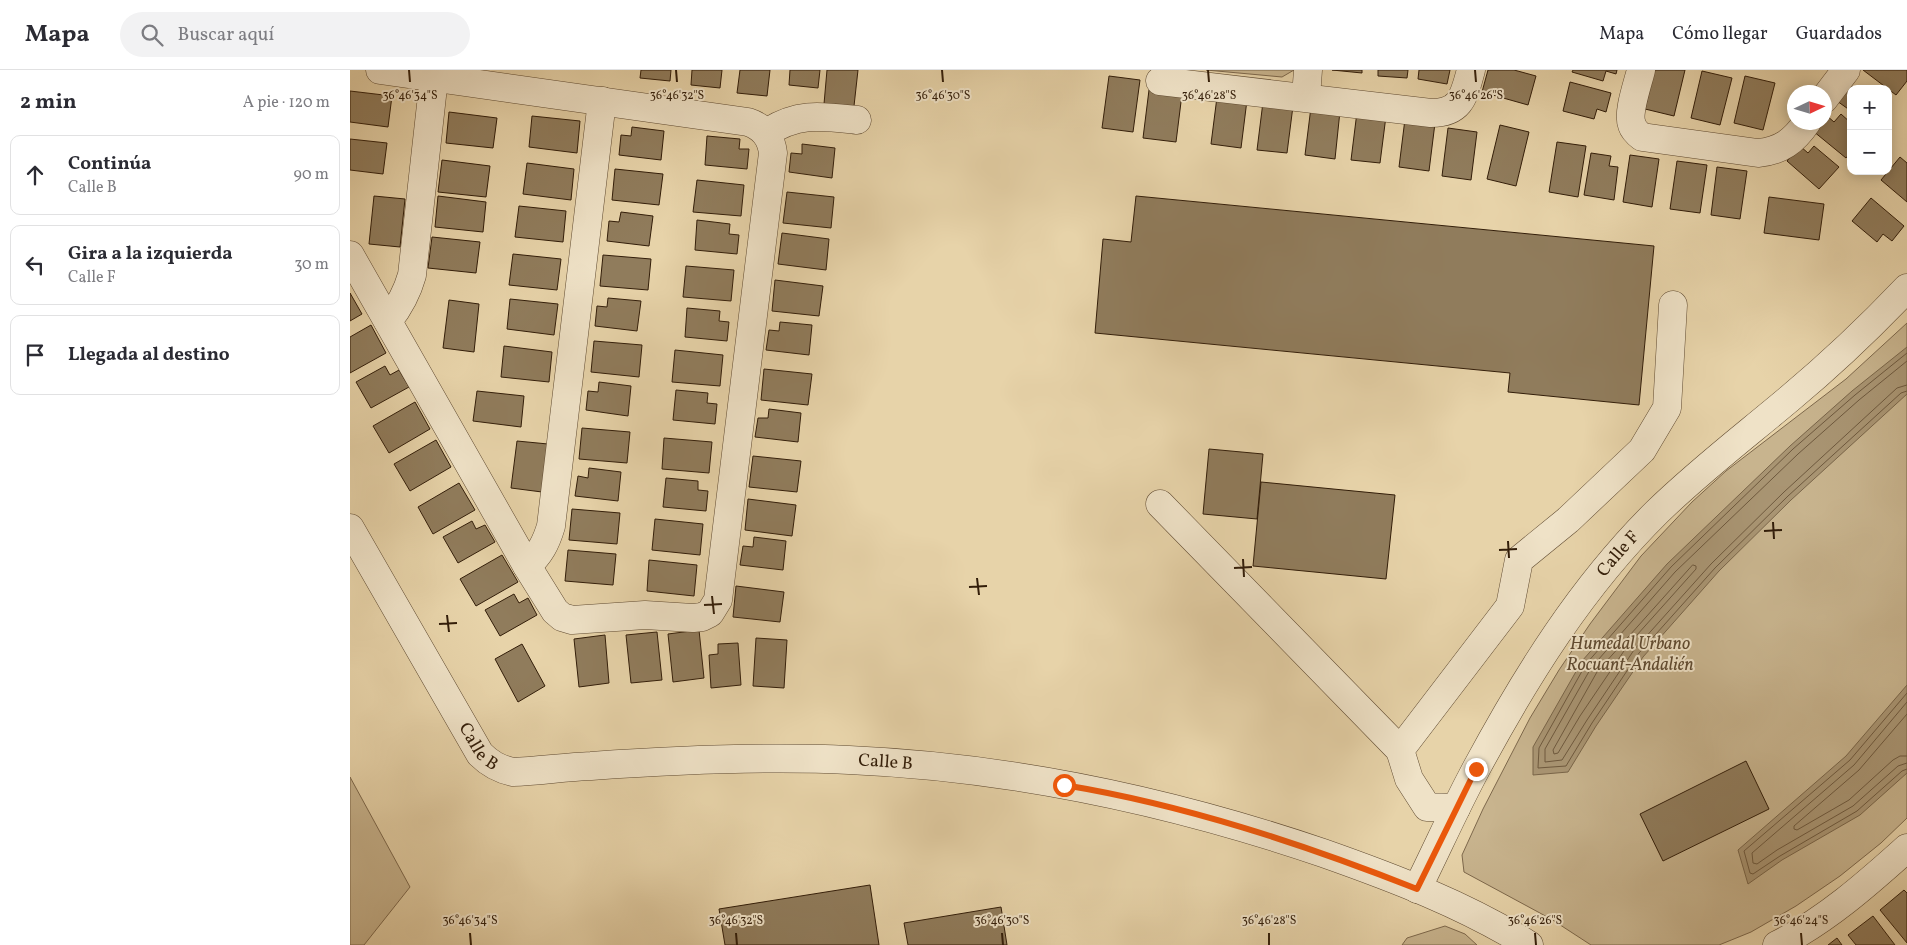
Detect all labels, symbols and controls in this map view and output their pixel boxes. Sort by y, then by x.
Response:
search box [120,12,470,57]
text: Mapa [25,18,90,52]
icon: search [138,21,166,49]
text: Buscar aquí [178,22,274,48]
text: Mapa [1599,22,1644,47]
text: Cómo llegar [1672,22,1768,47]
text: Guardados [1796,22,1882,47]
north arrow [1787,85,1832,130]
map controls [1847,85,1892,175]
button: + [1847,85,1892,130]
text: 2 min [20,88,77,117]
text: 36°46'34"S [382,88,438,104]
text: 36°46'32"S [650,88,704,104]
text: 36°46'30"S [916,88,971,104]
text: 36°46'28"S [1182,88,1236,104]
text: 36°46'26"S [1449,88,1503,104]
text: A pie · 120 m [243,92,330,114]
button: − [1847,130,1892,175]
text: Continúa [68,151,151,177]
icon: ahead [21,161,49,189]
text: 90 m [293,164,329,186]
text: Calle B [68,177,117,199]
text: Gira a la izquierda [68,241,233,267]
icon: left [21,251,49,279]
text: 30 m [294,254,329,276]
text: Calle F [68,267,116,289]
icon: arrive [21,341,49,369]
text: Llegada al destino [68,342,230,368]
street label: Calle F [1591,525,1645,582]
park label: Humedal Urbano Rocuant-Andalién [1566,632,1694,678]
street label: Calle B [452,718,503,777]
street label: Calle B [858,748,914,777]
route end [1465,758,1488,781]
route start [1053,774,1076,797]
text: 36°46'34"S [442,913,498,929]
text: 36°46'32"S [709,913,763,929]
text: 36°46'30"S [975,913,1030,929]
text: 36°46'28"S [1242,913,1296,929]
text: 36°46'26"S [1508,913,1562,929]
text: 36°46'24"S [1774,913,1828,929]

